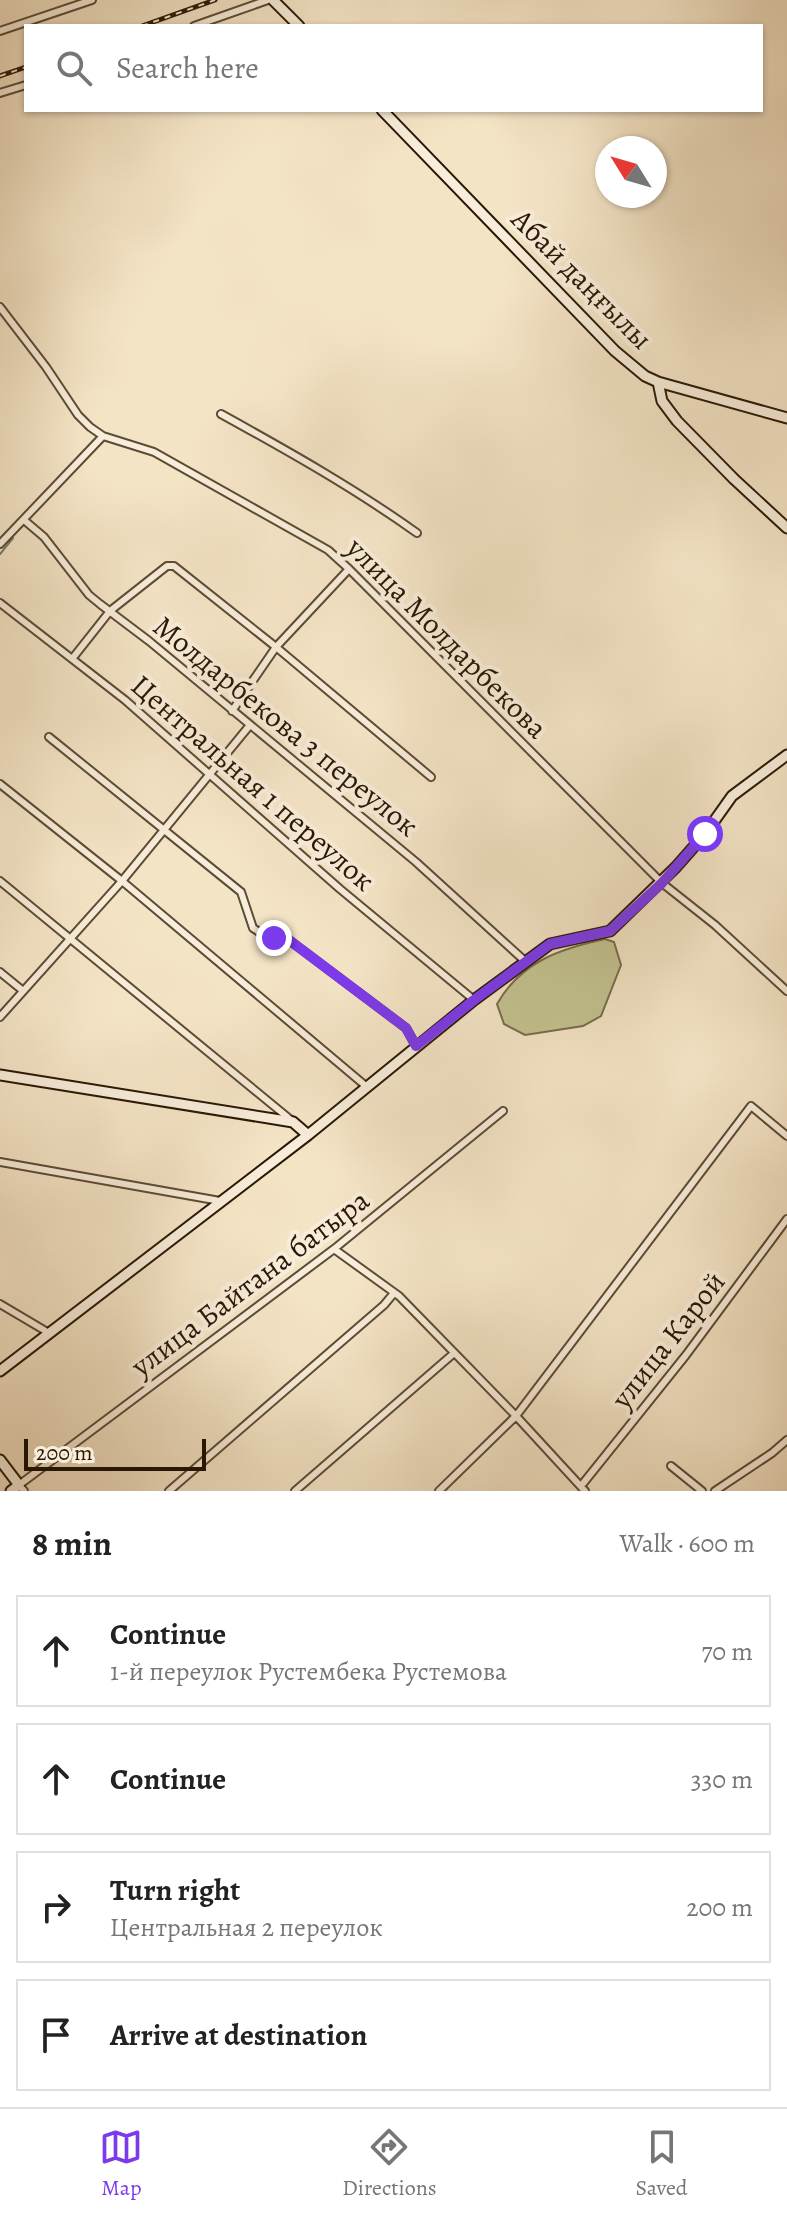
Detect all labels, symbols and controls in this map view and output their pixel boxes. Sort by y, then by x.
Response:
search box [24,24,763,112]
icon: search [52,46,96,90]
text: Search here [116,48,259,88]
north arrow [595,136,667,208]
street label: Абай даңғылы [502,199,661,358]
street label: улица Молдарбекова [337,528,557,748]
street label: Молдарбекова 3 переулок [145,606,427,846]
street label: Центральная 1 переулок [123,666,383,900]
route start [687,816,723,852]
route end [256,920,292,956]
street label: улица Байтана батыра [122,1180,377,1386]
street label: улица Карой [601,1263,734,1418]
scale bar [24,1435,206,1471]
text: 200 m [36,1438,93,1468]
text: 8 min [32,1520,112,1567]
text: Walk · 600 m [620,1526,755,1561]
text: Continue [110,1614,226,1654]
icon: ahead [34,1629,78,1673]
text: 70 m [701,1634,753,1669]
text: 1-й переулок Рустембека Рустемова [110,1654,507,1689]
icon: ahead [34,1757,78,1801]
text: Continue [110,1759,226,1799]
text: 330 m [691,1762,753,1797]
text: Turn right [110,1870,240,1910]
icon: right [34,1885,78,1929]
text: 200 m [686,1890,753,1925]
text: Центральная 2 переулок [110,1910,383,1945]
icon: arrive [34,2013,78,2057]
text: Arrive at destination [110,2015,367,2055]
tab: Map [99,2125,143,2203]
tab: Directions [342,2125,437,2203]
tab: Saved [635,2125,688,2203]

